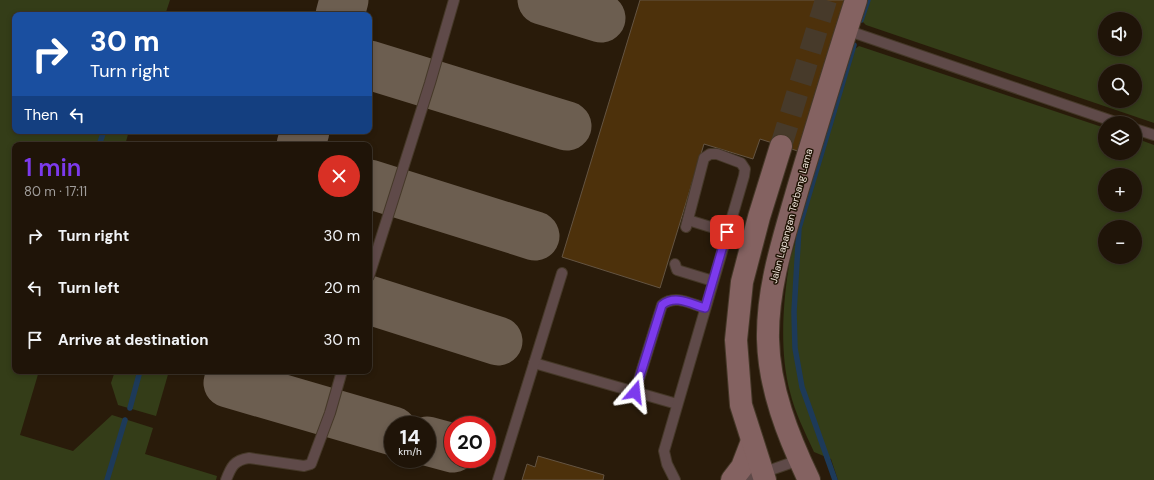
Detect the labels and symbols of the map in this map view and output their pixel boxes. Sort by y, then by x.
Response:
street label: Jalan Lapangan Terbang Lama [767,147,815,285]
pin [710,215,744,249]
position arrow [614,371,656,413]
speed limit sign: 20 [444,416,496,468]

